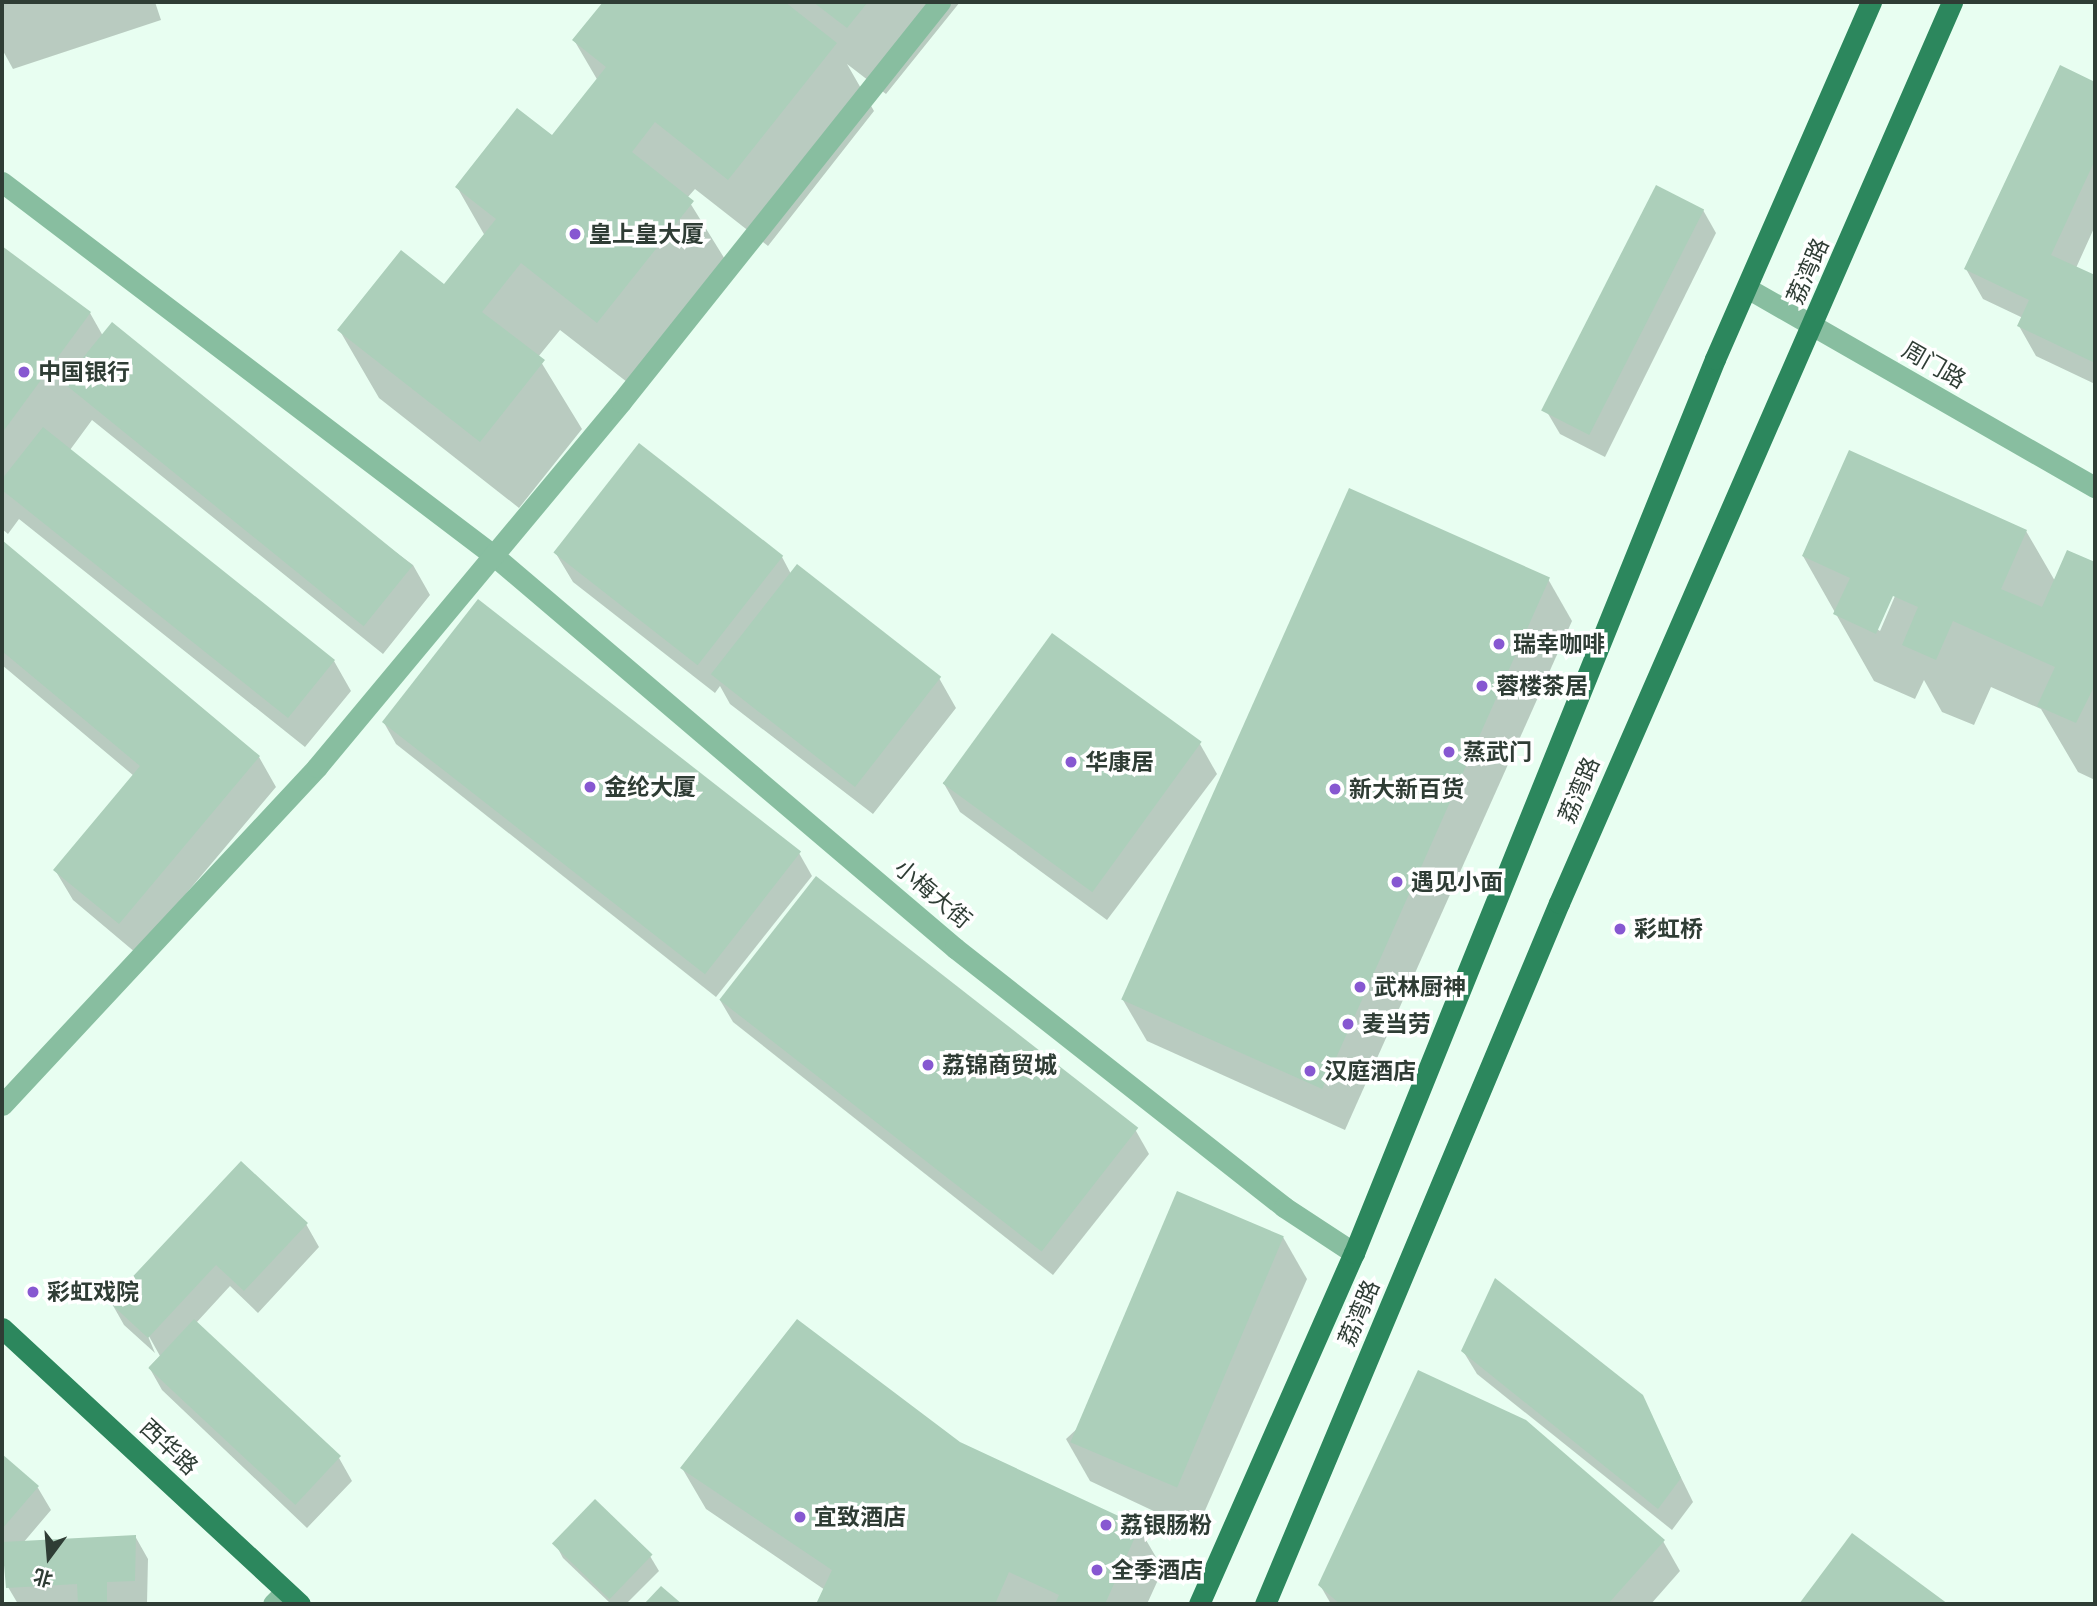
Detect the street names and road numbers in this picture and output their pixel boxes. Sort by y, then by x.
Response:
street label: 荔湾路 [1781,234,1835,308]
street label: 周门路 [1897,336,1971,394]
street label: 荔湾路 [1553,753,1605,827]
street label: 小梅大街 [889,854,977,934]
street label: 荔湾路 [1333,1276,1385,1350]
street label: 西华路 [134,1413,204,1481]

